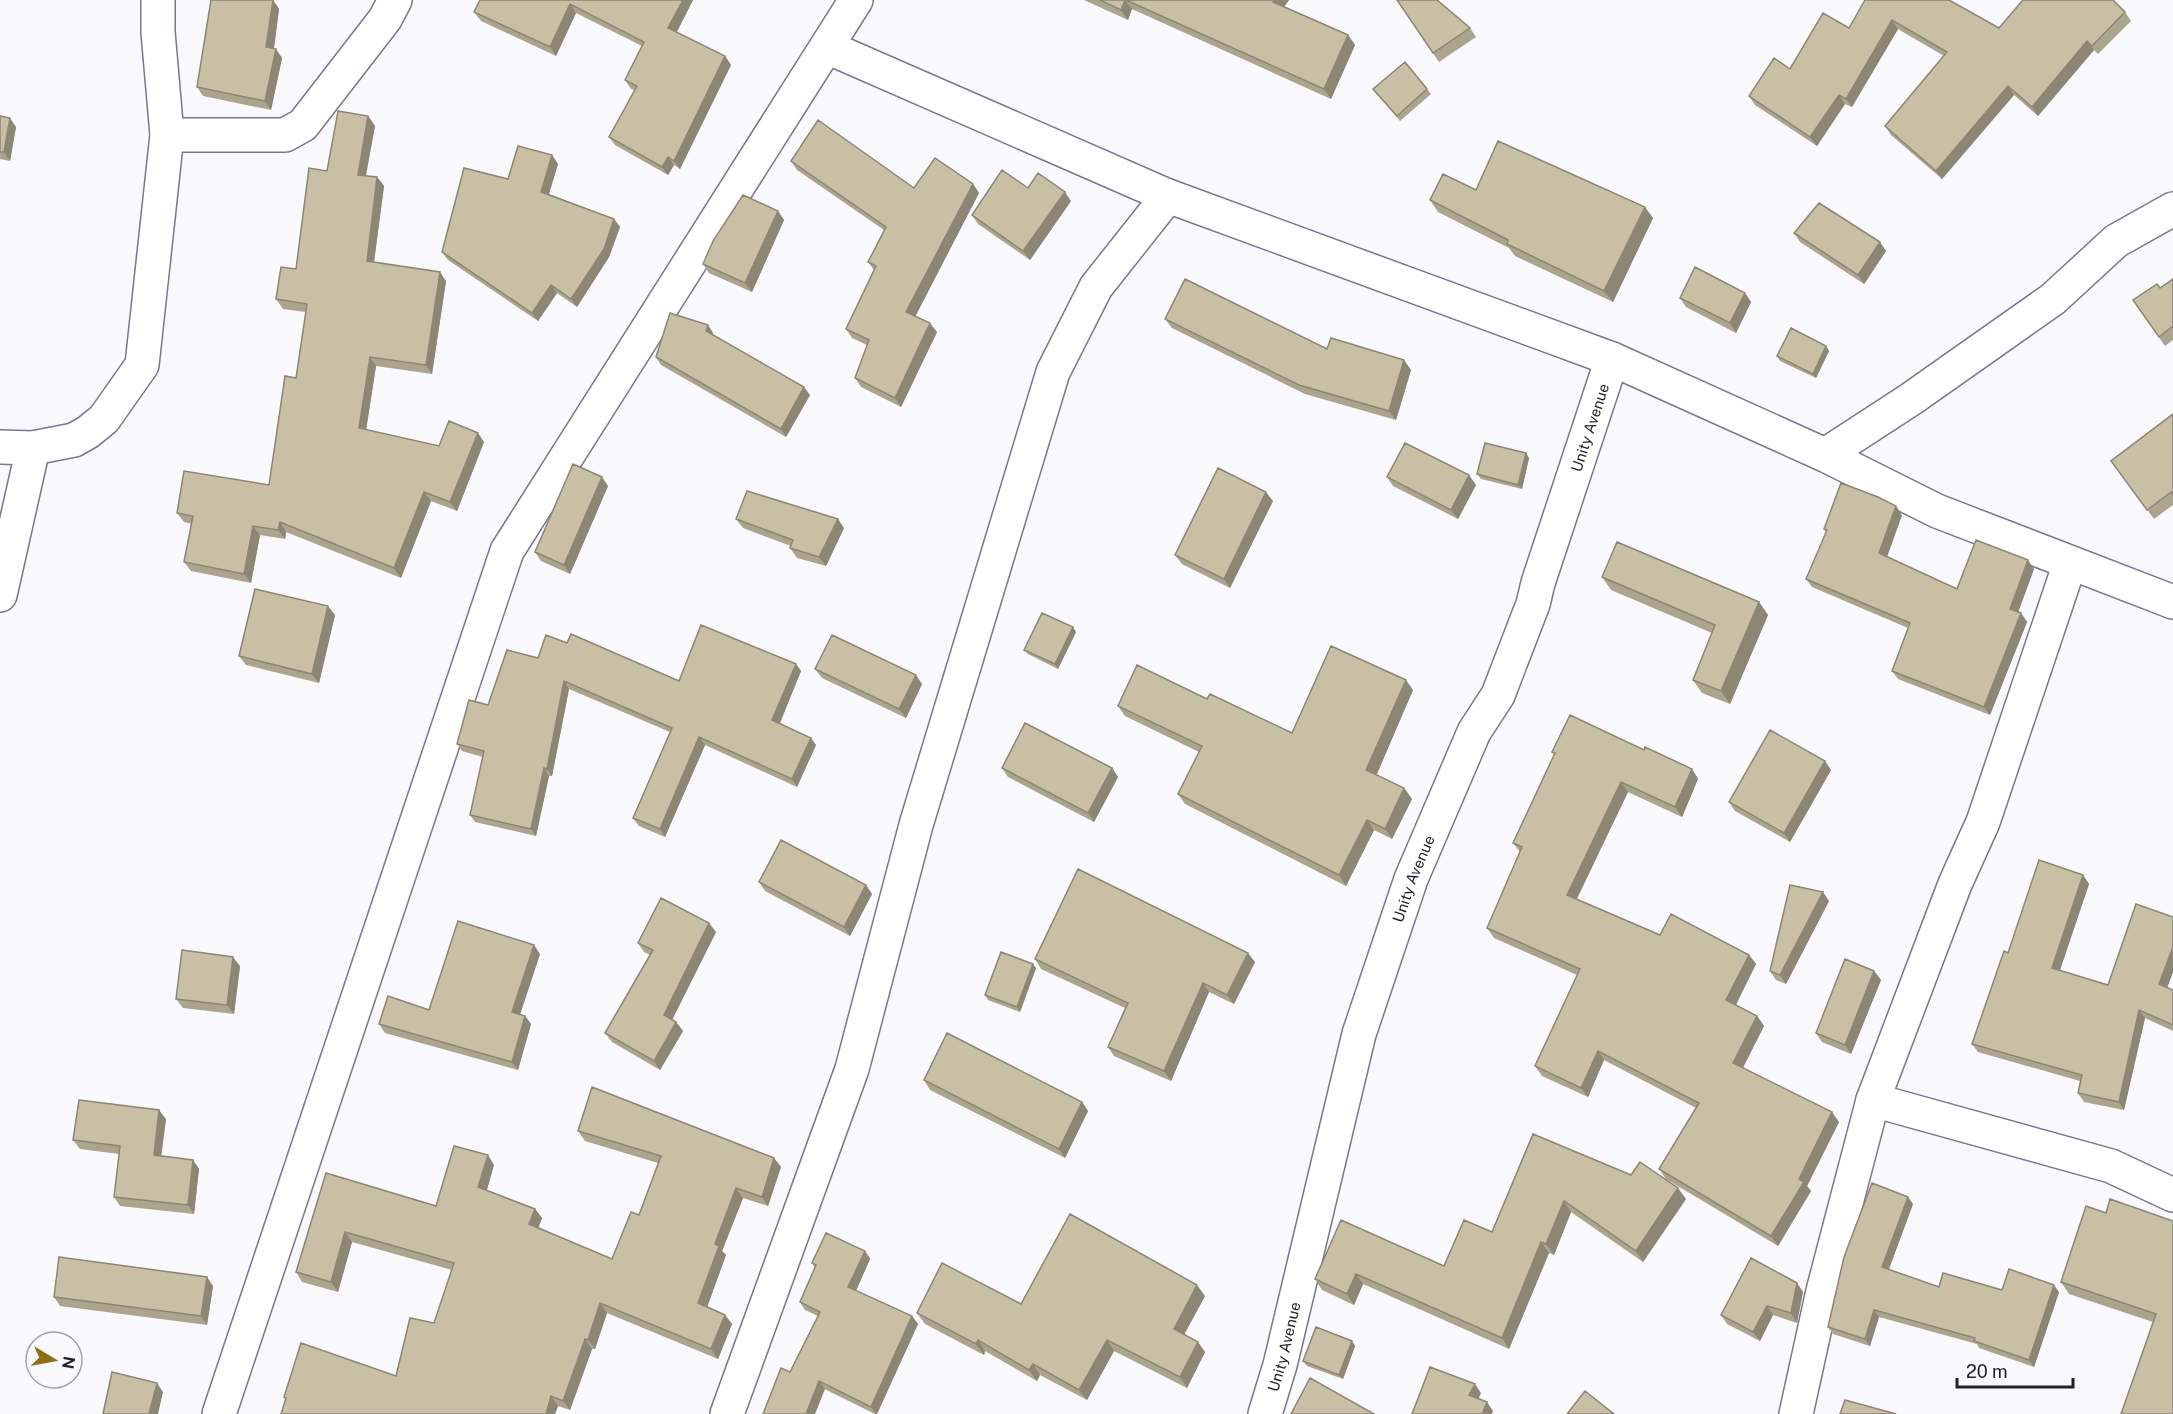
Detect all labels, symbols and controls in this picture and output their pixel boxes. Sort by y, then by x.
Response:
street label: Unity Avenue [1567,381,1612,474]
street label: Unity Avenue [1389,833,1437,924]
street label: Unity Avenue [1264,1300,1303,1394]
north arrow [24,1330,84,1390]
scale bar [1957,1351,2072,1389]
text: N [58,1355,79,1370]
text: 20 m [1966,1361,2008,1382]

